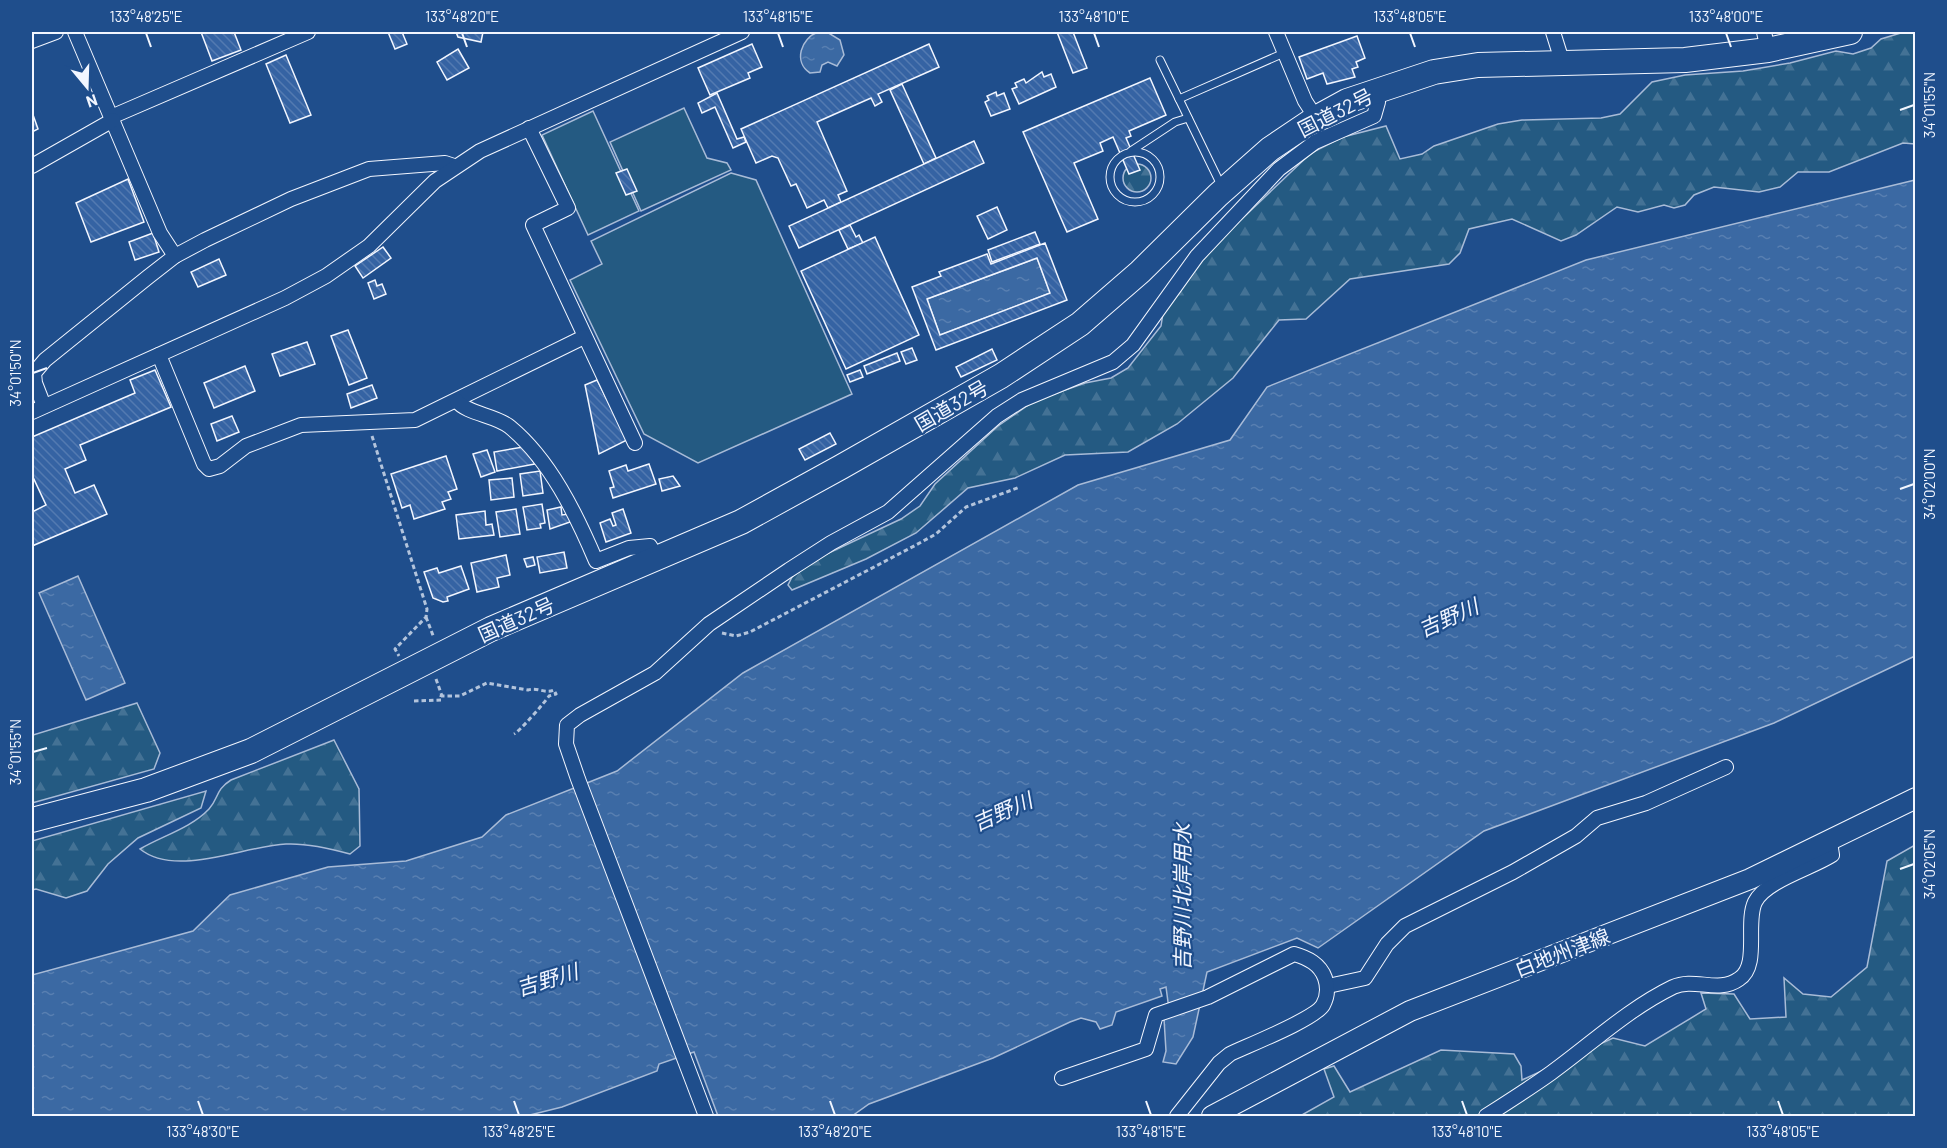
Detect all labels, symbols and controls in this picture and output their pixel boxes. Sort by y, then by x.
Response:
text: 133°48'25"E [109,7,183,25]
text: 133°48'20"E [425,7,499,25]
text: 133°48'15"E [743,7,813,25]
text: 133°48'10"E [1058,7,1130,25]
text: 133°48'05"E [1373,7,1447,25]
text: 133°48'00"E [1689,7,1763,25]
north arrow [57,57,117,117]
text: 34°01'55"N [1920,72,1938,138]
street label: 国道32号 [1293,83,1377,141]
text: N [84,91,100,112]
text: 34°01'50"N [6,339,24,407]
street label: 国道32号 [910,374,992,436]
text: 34°02'00"N [1920,448,1938,520]
street label: 国道32号 [474,592,558,646]
water label: 吉野川 [1414,592,1484,641]
text: 34°01'55"N [6,719,24,785]
water label: 吉野川 [968,786,1038,835]
water label: 吉野川北岸用水 [1169,822,1194,971]
text: 34°02'05"N [1920,829,1938,899]
street label: 白地州津線 [1511,923,1613,981]
water label: 吉野川 [513,957,583,1000]
text: 133°48'30"E [166,1122,240,1140]
text: 133°48'25"E [482,1122,556,1140]
text: 133°48'20"E [798,1122,872,1140]
text: 133°48'15"E [1116,1122,1186,1140]
text: 133°48'10"E [1431,1122,1503,1140]
text: 133°48'05"E [1746,1122,1820,1140]

